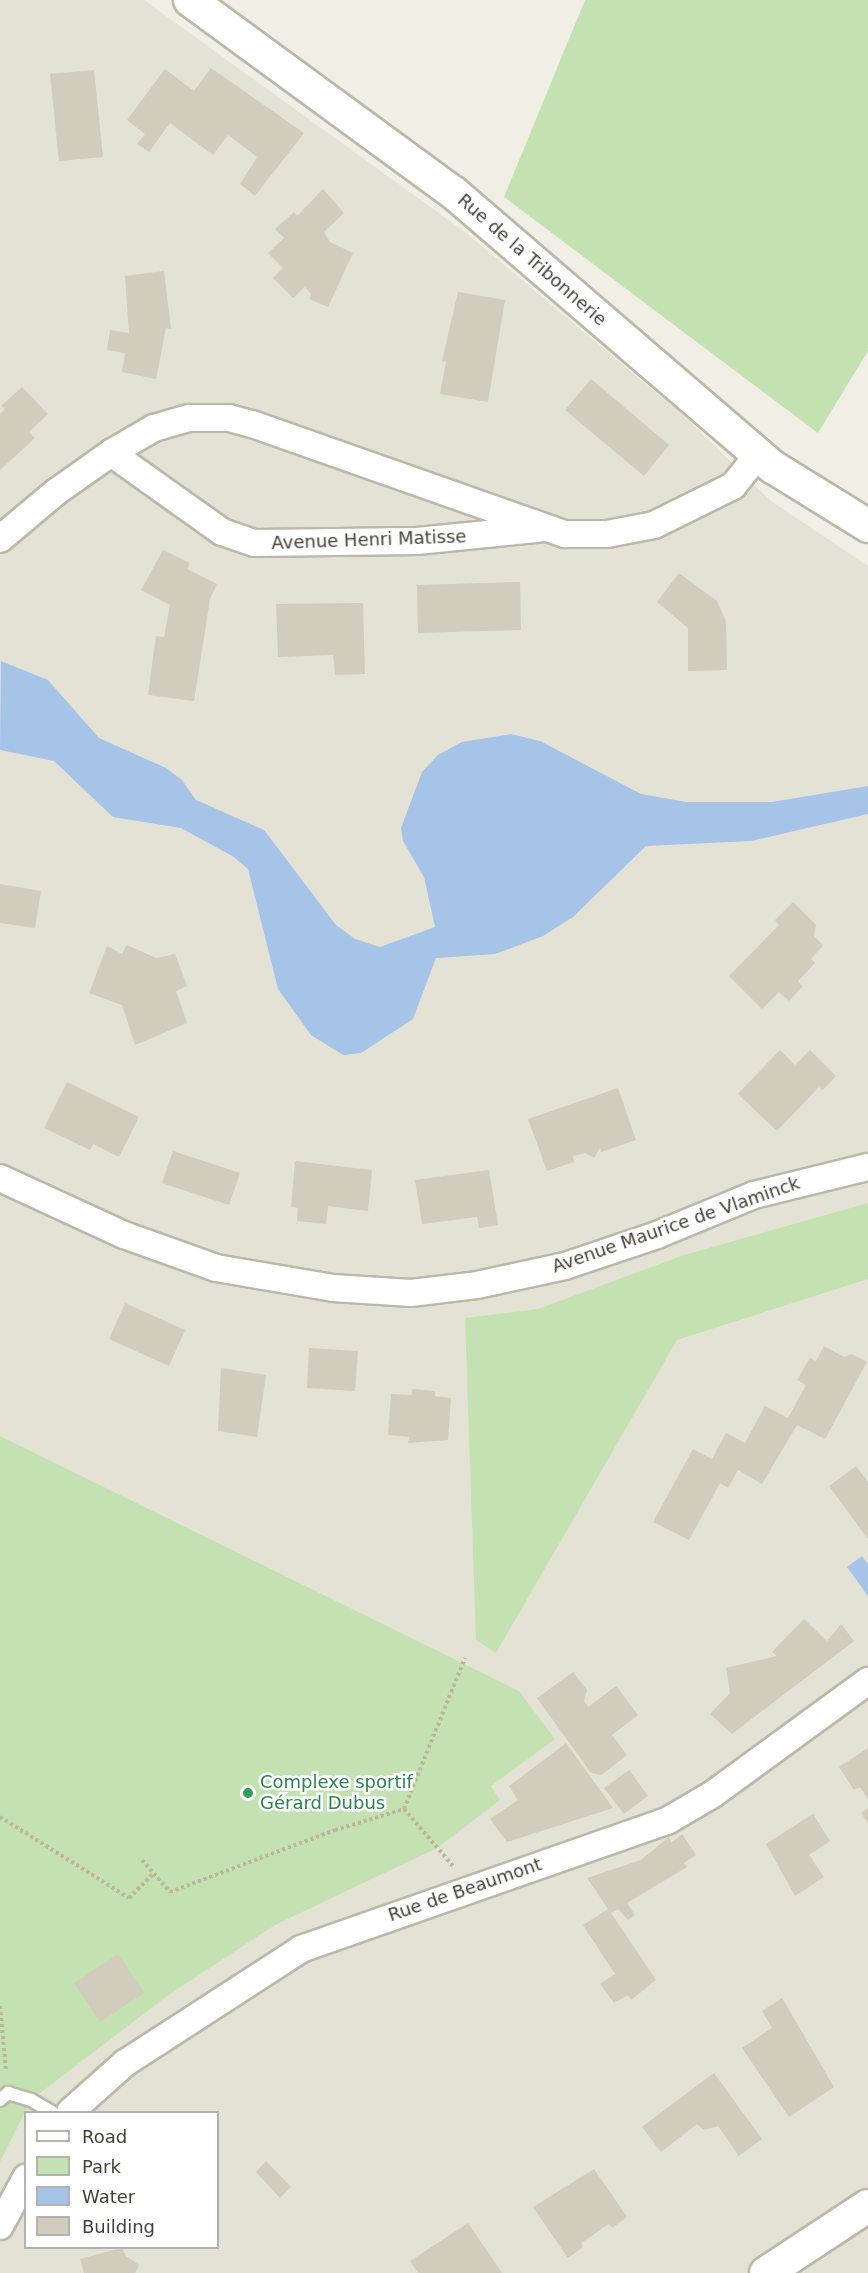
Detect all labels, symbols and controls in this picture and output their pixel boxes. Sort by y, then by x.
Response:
street label: Rue de la Tribonnerie [453,189,611,331]
street label: Avenue Henri Matisse [271,526,467,554]
street label: Avenue Maurice de Vlaminck [549,1172,803,1278]
place label: Complexe sportif Gérard Dubus [260,1772,413,1814]
marker: Complexe sportif Gérard Dubus [241,1786,255,1800]
street label: Rue de Beaumont [385,1854,545,1926]
legend [24,2111,219,2249]
text: Road [82,2126,127,2147]
text: Park [82,2156,121,2177]
text: Water [82,2186,135,2207]
text: Building [82,2216,155,2237]

